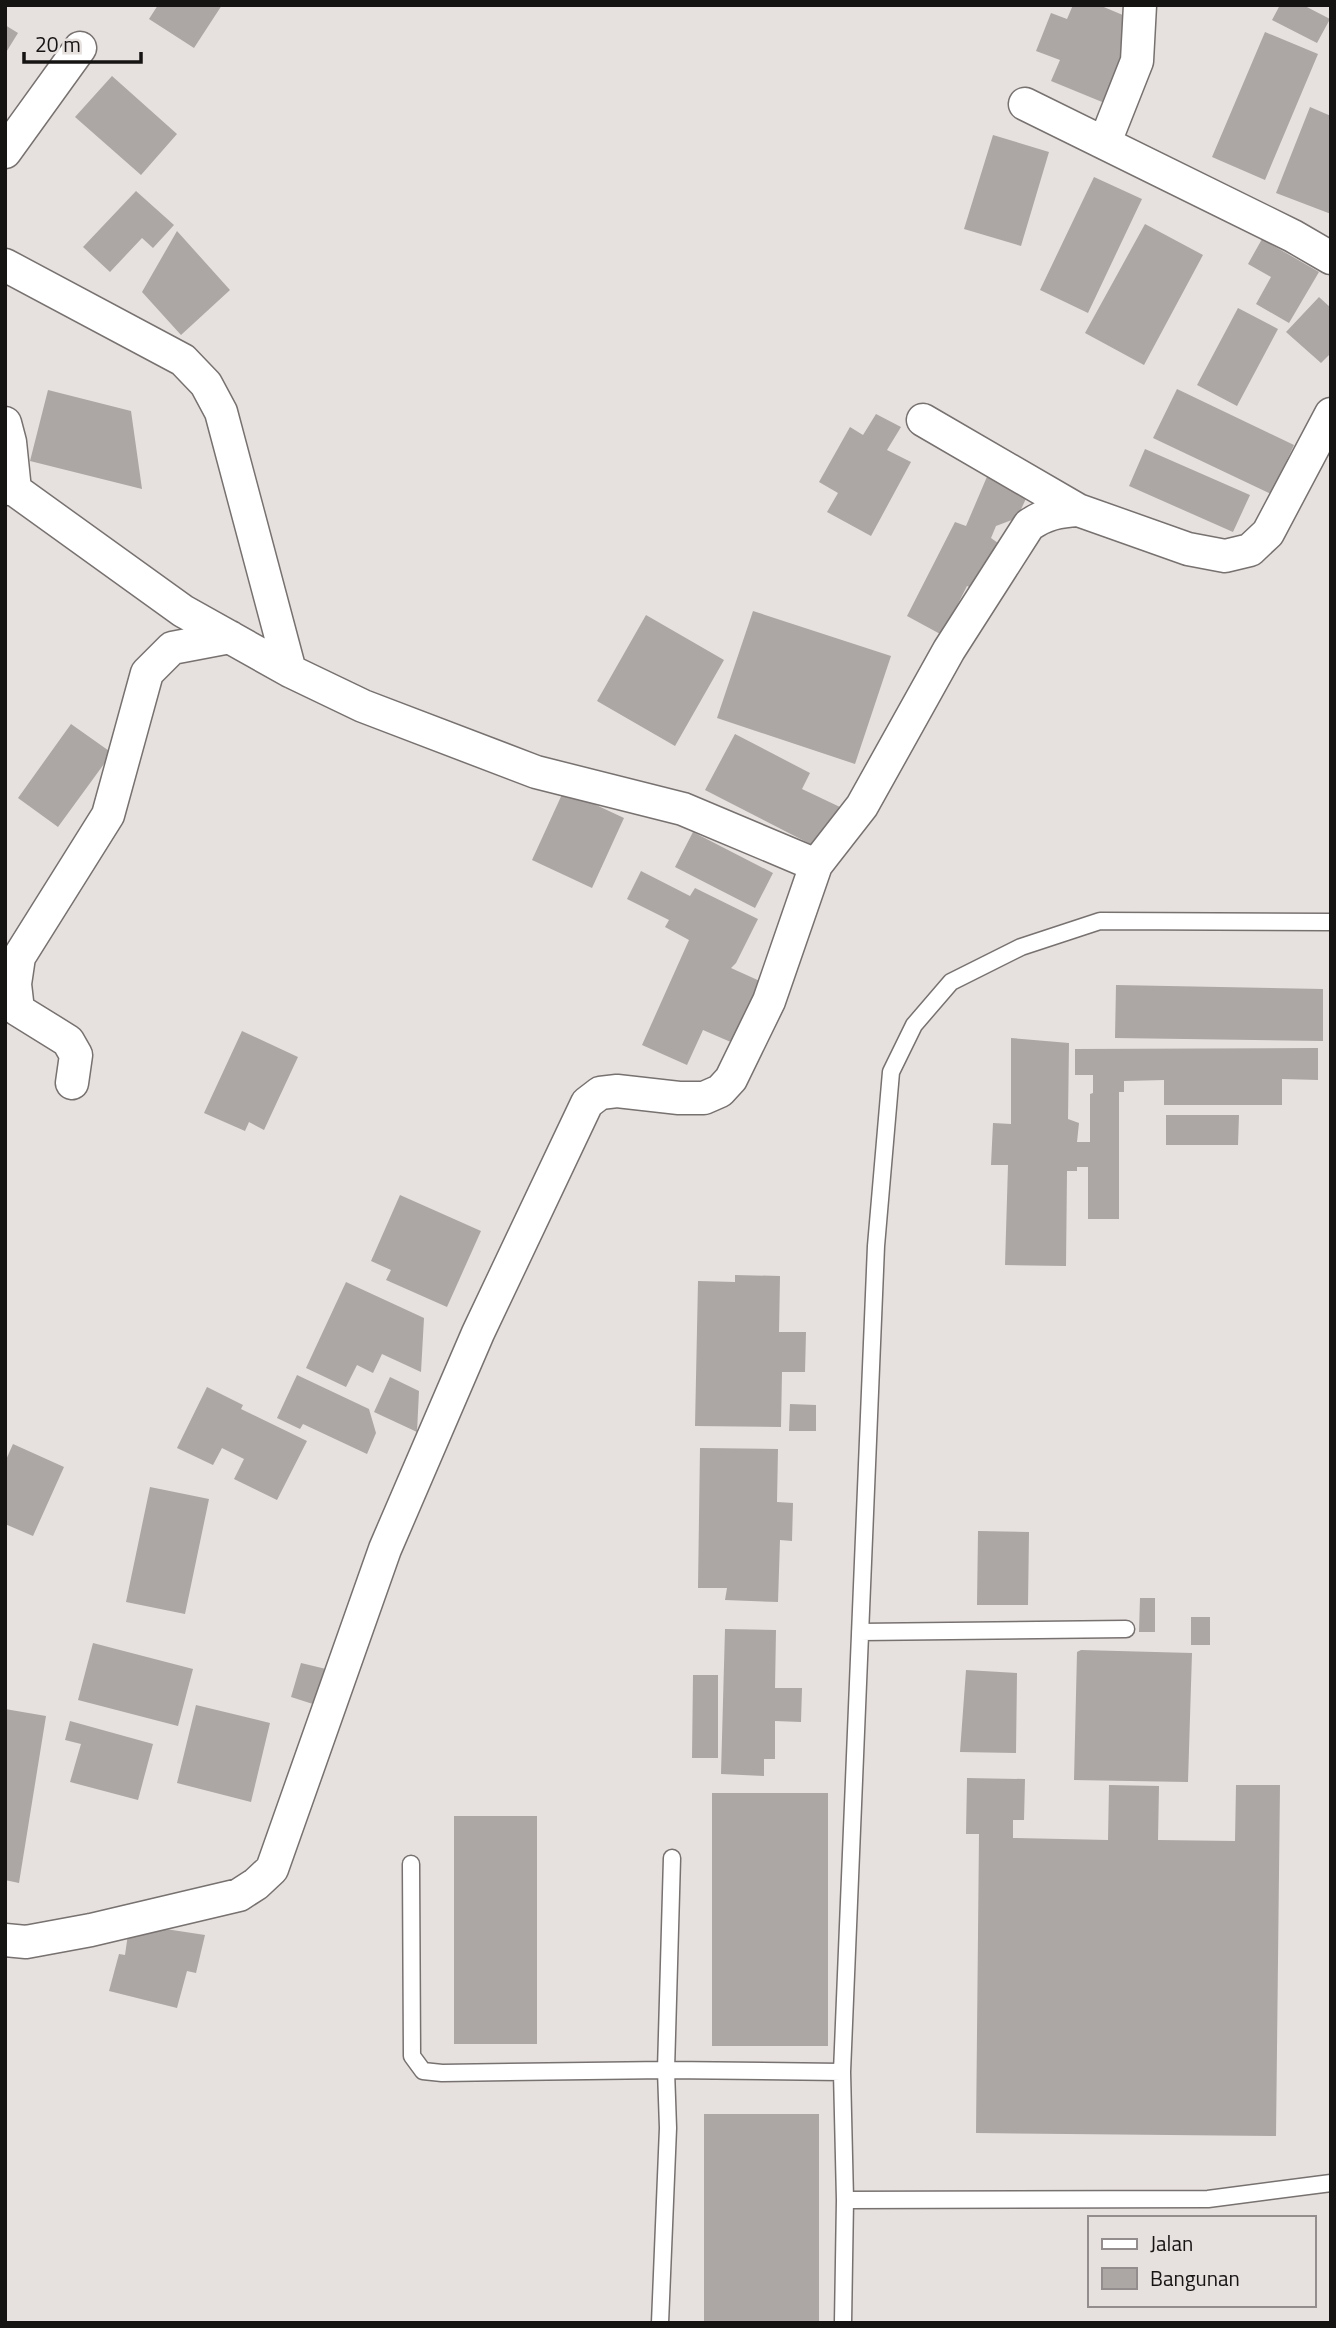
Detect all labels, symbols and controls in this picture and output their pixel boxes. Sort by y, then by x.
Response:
scale bar [24,21,142,65]
text: 20 m [35,28,81,60]
legend [1088,2216,1315,2307]
text: Jalan [1150,2227,1193,2259]
text: Bangunan [1150,2262,1240,2294]

